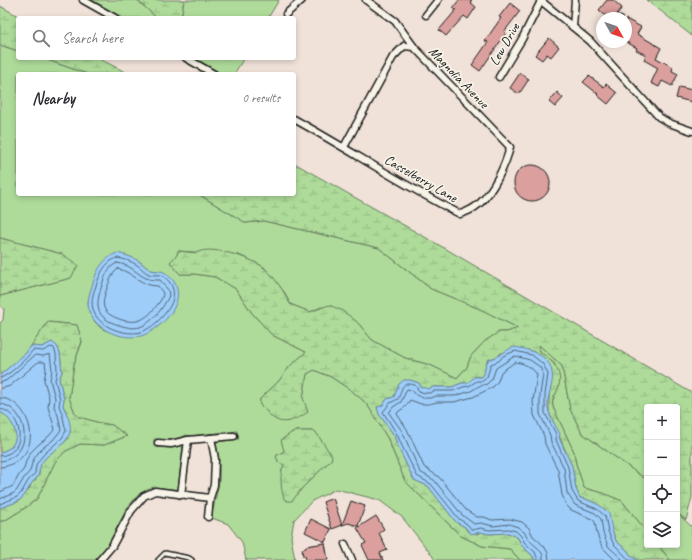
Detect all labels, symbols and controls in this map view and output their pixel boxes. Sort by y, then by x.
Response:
north arrow [596,12,632,48]
search box [16,16,296,60]
street label: Lew Drive [486,19,524,68]
icon: search [30,27,52,49]
text: Search here [62,29,123,48]
street label: Magnolia Avenue [425,43,493,113]
text: Nearby [32,88,75,109]
text: 0 results [242,90,280,106]
street label: Casselberry Lane [381,151,461,207]
map controls [644,404,680,548]
button: + [644,404,680,440]
button: − [644,440,680,476]
button: locate [644,476,680,512]
button: layers [644,512,680,548]

